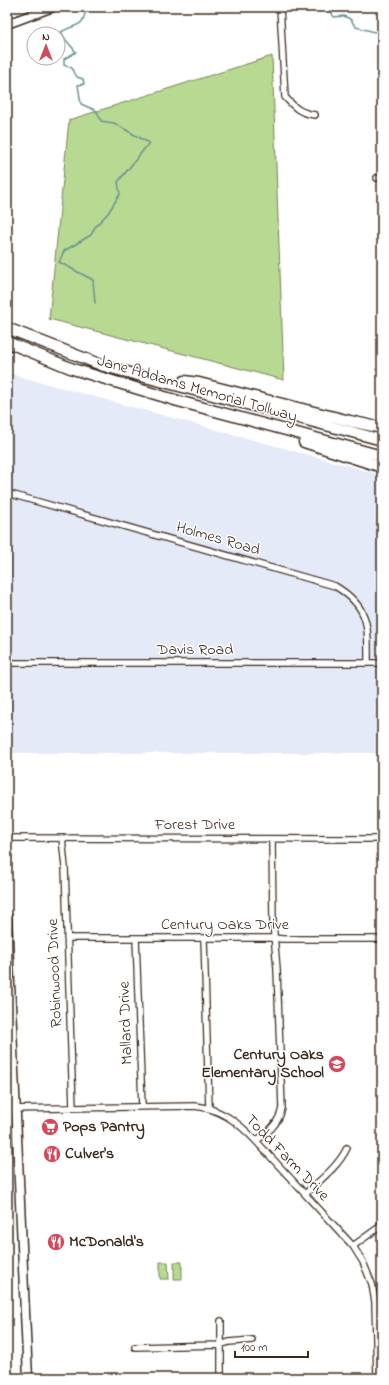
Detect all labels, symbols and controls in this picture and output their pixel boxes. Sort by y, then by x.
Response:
north arrow [26,26,66,66]
text: N [42,29,50,45]
street label: Jane Addams Memorial Tollway [94,349,300,429]
street label: Holmes Road [173,516,263,562]
street label: Davis Road [156,638,233,662]
street label: Forest Drive [154,813,236,837]
street label: Century Oaks Drive [161,913,290,937]
street label: Robinwood Drive [41,917,69,1028]
street label: Mallard Drive [113,980,139,1065]
place label: Century Oaks Elementary School [201,1043,324,1086]
school or university icon: Century Oaks Elementary School [327,1054,347,1074]
street label: Todd Farm Drive [239,1109,335,1207]
place label: Pops Pantry [63,1115,145,1140]
supermarket icon: Pops Pantry [40,1117,60,1137]
place label: Culver's [65,1142,114,1166]
restaurant icon: Culver's [42,1144,62,1164]
place label: McDonald's [69,1230,144,1254]
restaurant icon: McDonald's [46,1232,66,1252]
scale bar [235,1333,308,1359]
text: 100 m [241,1339,268,1357]

